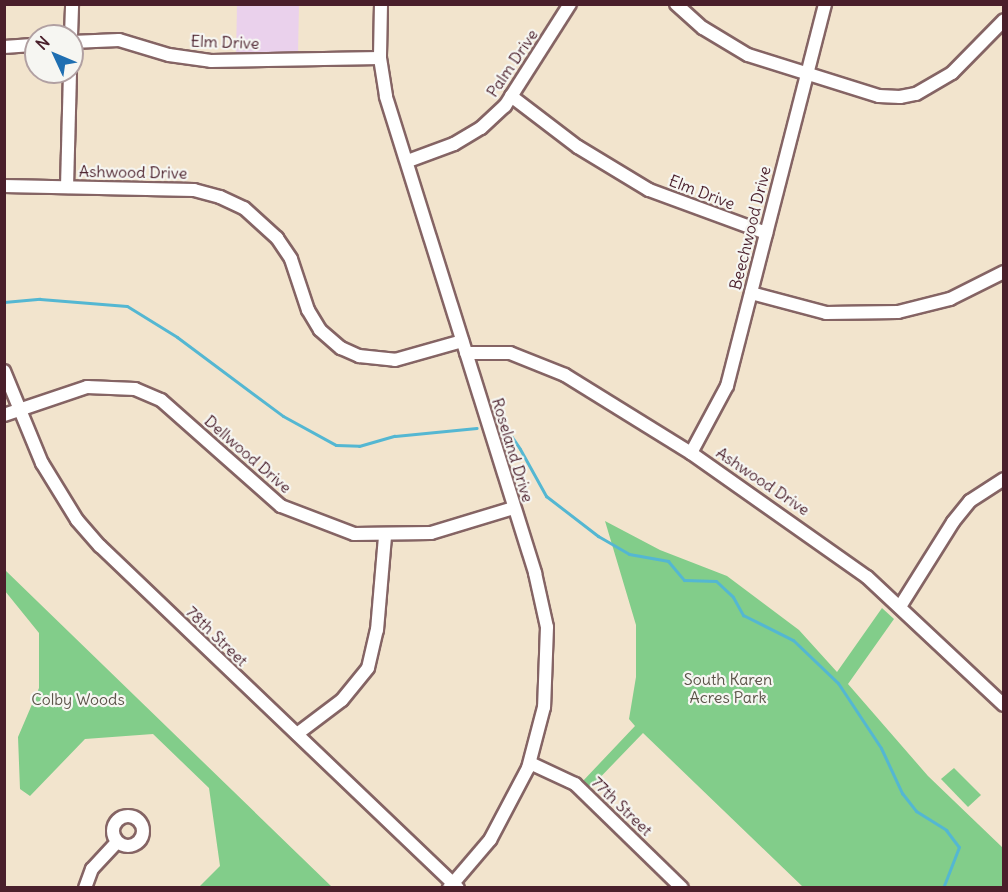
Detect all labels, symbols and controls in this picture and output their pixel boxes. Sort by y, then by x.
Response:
north arrow [24,24,84,84]
street label: Palm Drive [482,25,542,101]
street label: Elm Drive [190,31,260,53]
text: N [31,32,54,54]
street label: Ashwood Drive [79,161,187,183]
street label: Beechwood Drive [725,164,775,292]
street label: Elm Drive [667,171,737,213]
street label: Roseland Drive [488,396,538,504]
street label: Dellwood Drive [201,411,295,497]
street label: Ashwood Drive [713,443,813,519]
street label: 78th Street [182,602,252,670]
park label: South Karen Acres Park [684,669,772,707]
park label: Colby Woods [31,689,125,709]
street label: 77th Street [588,772,656,840]

